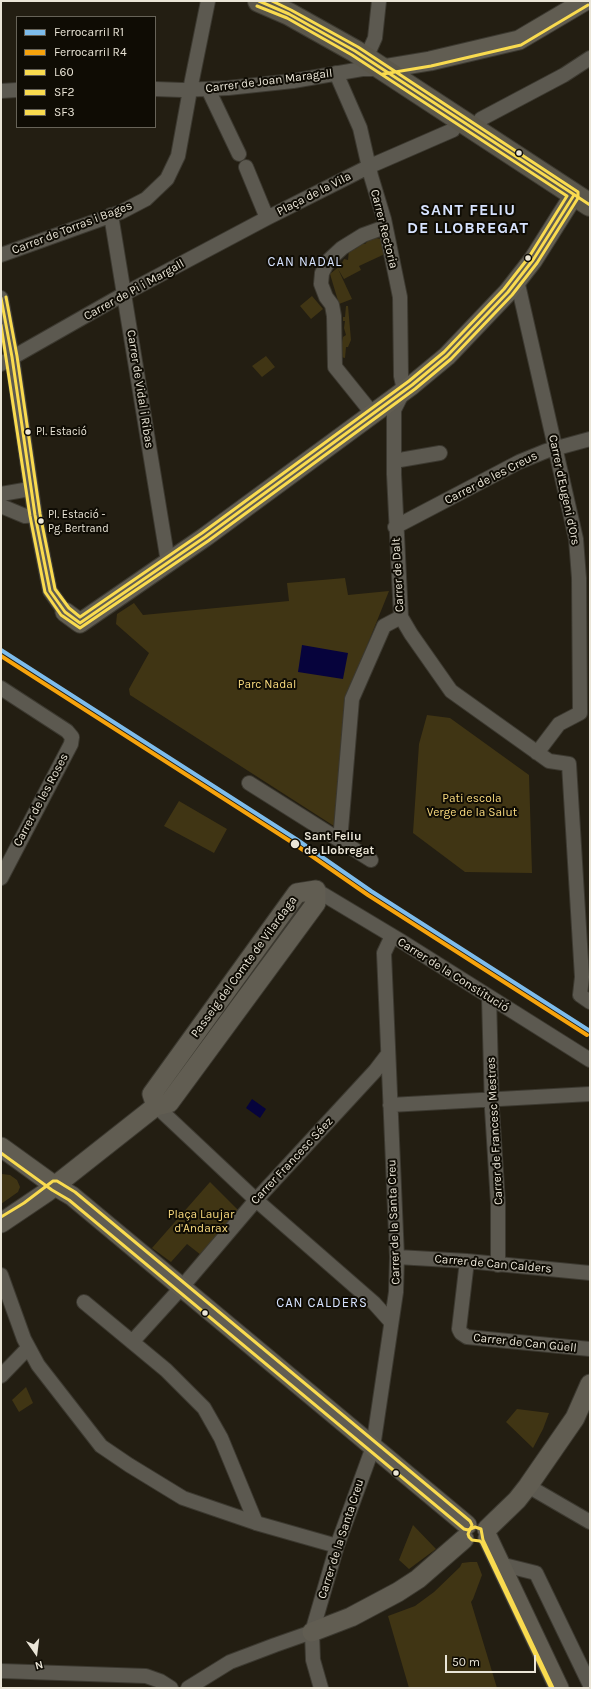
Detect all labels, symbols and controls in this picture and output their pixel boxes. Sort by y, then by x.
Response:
legend [16,16,156,128]
text: Ferrocarril R1 [54,25,124,39]
text: Ferrocarril R4 [54,45,127,59]
text: L60 [54,65,74,79]
street label: Carrer de Joan Maragall [205,66,333,96]
text: SF2 [54,85,75,99]
text: SF3 [54,105,75,119]
unlabelled marker [514,148,524,158]
street label: Plaça de la Vila [274,169,354,219]
street label: Carrer Rectoria [367,188,401,270]
street label: Carrer de Torras i Bages [10,198,134,258]
district label: SANT FELIU DE LLOBREGAT [407,200,529,238]
unlabelled marker [523,253,533,263]
district label: CAN NADAL [268,254,342,270]
street label: Carrer de Pi i Margall [81,256,187,324]
street label: Carrer de Vidal i Ribas [124,329,156,449]
place label: Pl. Estació [36,425,87,439]
marker: Pl. Estació [23,427,33,437]
street label: Carrer d'Eugeni d'Ors [545,433,583,547]
street label: Carrer de les Creus [442,448,540,508]
place label: Pl. Estació - Pg. Bertrand [48,508,109,534]
marker: Pl. Estació - Pg. Bertrand [36,516,46,526]
street label: Carrer de Dalt [389,537,407,613]
park label: Parc Nadal [238,678,296,692]
street label: Carrer de les Roses [10,751,72,849]
park label: Pati escola Verge de la Salut [427,792,517,820]
place label: Sant Feliu de Llobregat [304,830,374,858]
marker: Sant Feliu de Llobregat [289,838,301,850]
street label: Passeig del Comte de Vilardaga [188,894,300,1040]
street label: Carrer de la Constitució [395,935,511,1015]
street label: Carrer de Francesc Mestres [484,1057,506,1205]
street label: Carrer Francesc Sáez [248,1114,336,1208]
street label: Carrer de la Santa Creu [385,1159,403,1285]
park label: Plaça Laujar d'Andarax [168,1208,234,1236]
street label: Carrer de Can Calders [434,1252,552,1276]
district label: CAN CALDERS [276,1295,368,1311]
unlabelled marker [200,1308,210,1318]
street label: Carrer de Can Güell [473,1330,577,1356]
unlabelled marker [391,1468,401,1478]
street label: Carrer de la Santa Creu [315,1477,367,1601]
north arrow [16,1633,56,1673]
scale bar [447,1647,538,1673]
text: 50 m [452,1655,480,1669]
text: N [34,1658,44,1672]

